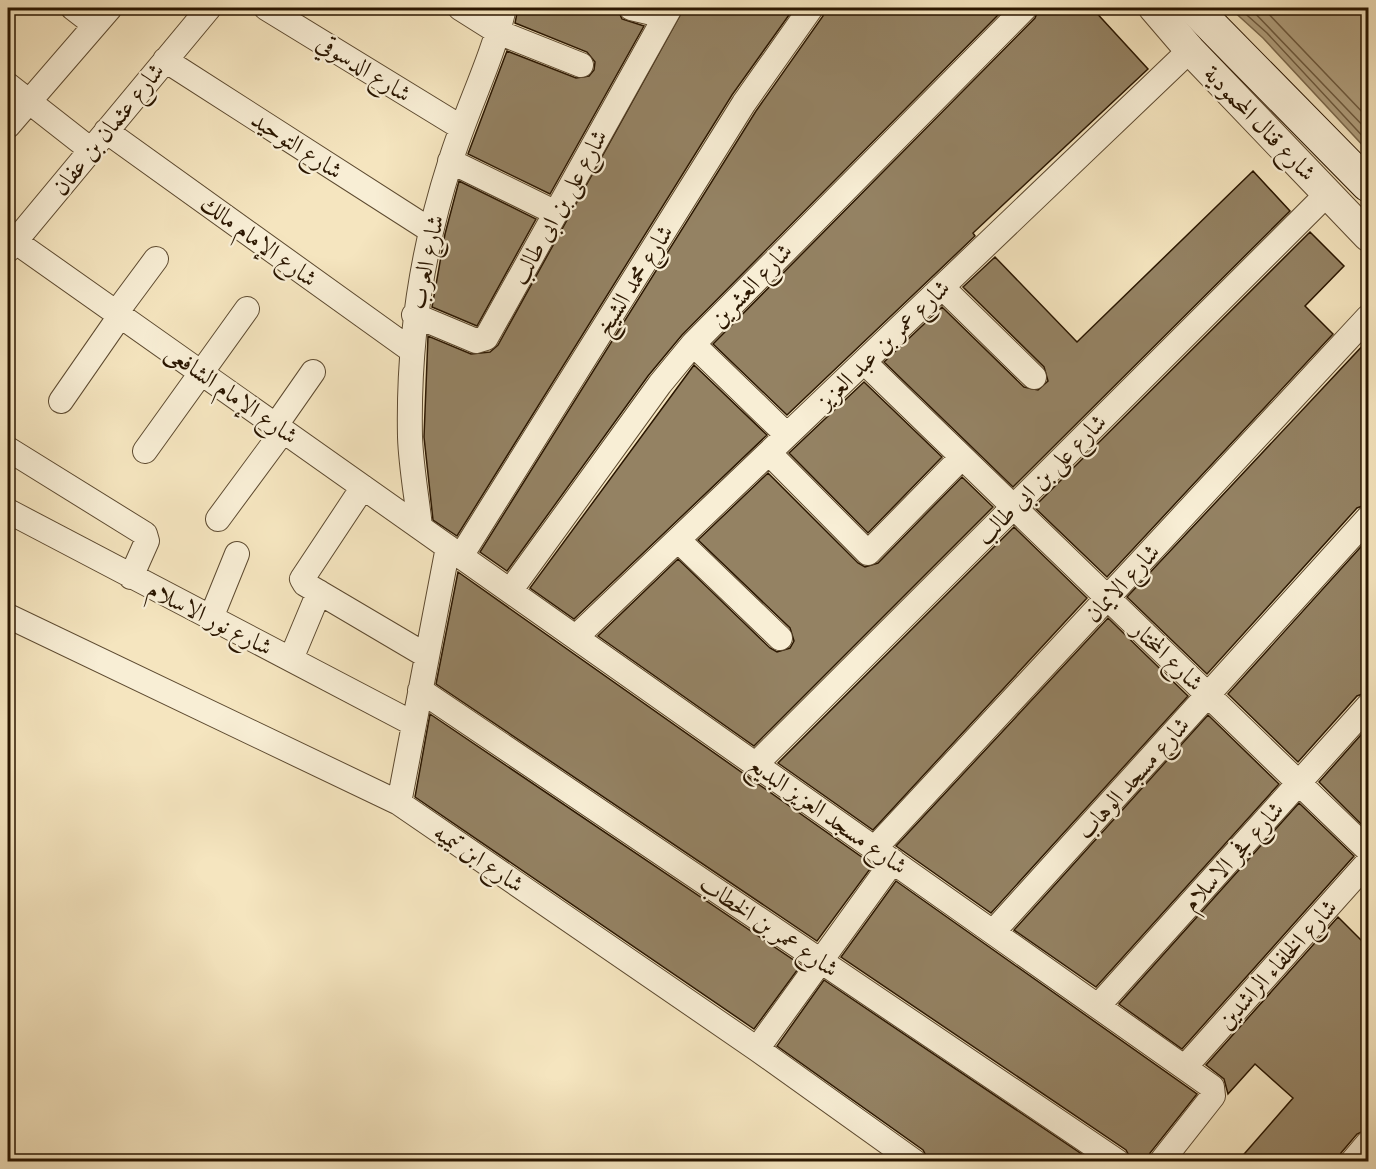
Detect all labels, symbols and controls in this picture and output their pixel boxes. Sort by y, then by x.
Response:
street label: شارع الدسوقي [308,28,416,113]
street label: شارع عثمان بن عفان [46,57,175,205]
street label: شارع قنال المحمودية [1194,60,1322,191]
street label: شارع التوحيد [243,105,348,190]
street label: شارع على بن ابى طالب [505,124,618,292]
street label: شارع الإمام مالك [191,189,323,298]
street label: شارع العرب [402,212,455,313]
street label: شارع محمد الشيخ [589,219,685,344]
street label: شارع العشرين [704,237,802,337]
street label: شارع عمر بن عبد العزيز [808,273,960,421]
street label: شارع الإمام الشافعى [156,338,304,456]
street label: شارع على بن ابى طالب [970,408,1116,554]
street label: شارع الايمان [1079,538,1170,632]
street label: شارع نور الاسلام [140,575,277,668]
street label: شارع المختار [1121,614,1209,701]
street label: شارع مسجد الوهاب [1071,711,1200,849]
street label: شارع مسجد العزيز البديع [739,750,913,887]
street label: شارع فجر الاسلام [1176,795,1295,921]
street label: شارع ابن تيميه [425,818,529,903]
street label: شارع عمر بن الخطاب [691,869,844,988]
street label: شارع الخلفاء الراشدين [1211,893,1347,1039]

